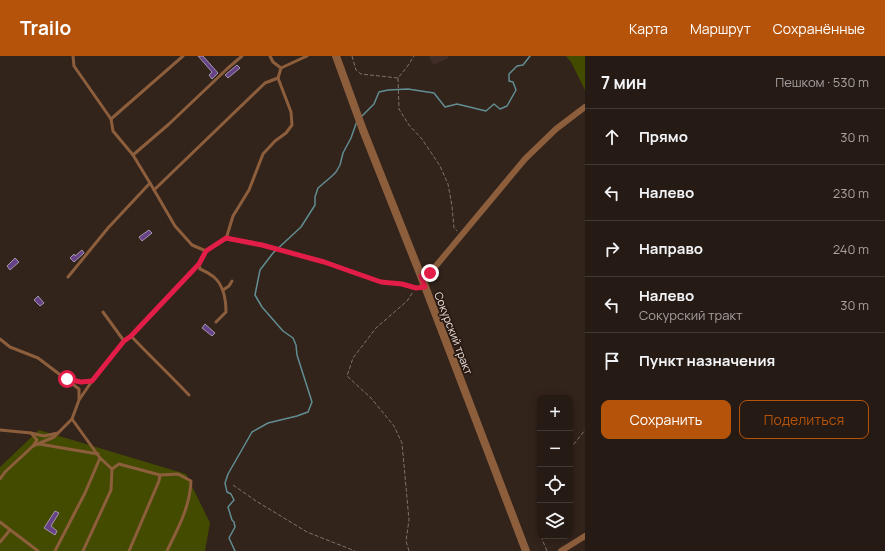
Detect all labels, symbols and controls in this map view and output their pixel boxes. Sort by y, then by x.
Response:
text: Trailo [20,15,71,41]
text: Карта [629,19,668,38]
text: Маршрут [690,19,751,38]
text: Сохранённые [773,19,865,38]
text: 7 мин [601,71,647,94]
text: Пешком · 530 m [775,73,869,91]
icon: ahead [601,126,623,148]
text: Прямо [639,126,688,147]
text: 30 m [840,128,869,146]
icon: left [601,182,623,204]
text: Налево [639,182,694,203]
text: 230 m [833,184,869,202]
icon: right [601,238,623,260]
text: Направо [639,238,703,259]
text: 240 m [833,240,869,258]
route end [421,264,439,282]
text: Налево [639,285,694,306]
street label: Сокурский тракт [431,289,477,377]
icon: left [601,294,623,316]
text: 30 m [840,296,869,314]
text: Сокурский тракт [639,306,743,324]
icon: arrive [601,350,623,372]
text: Пункт назначения [639,350,775,371]
route start [58,370,76,388]
map controls [537,395,573,539]
button: + [537,395,573,431]
button: Сохранить [601,400,731,439]
button: Поделиться [739,400,869,439]
button: − [537,431,573,467]
button: locate [537,467,573,503]
button: layers [537,503,573,539]

